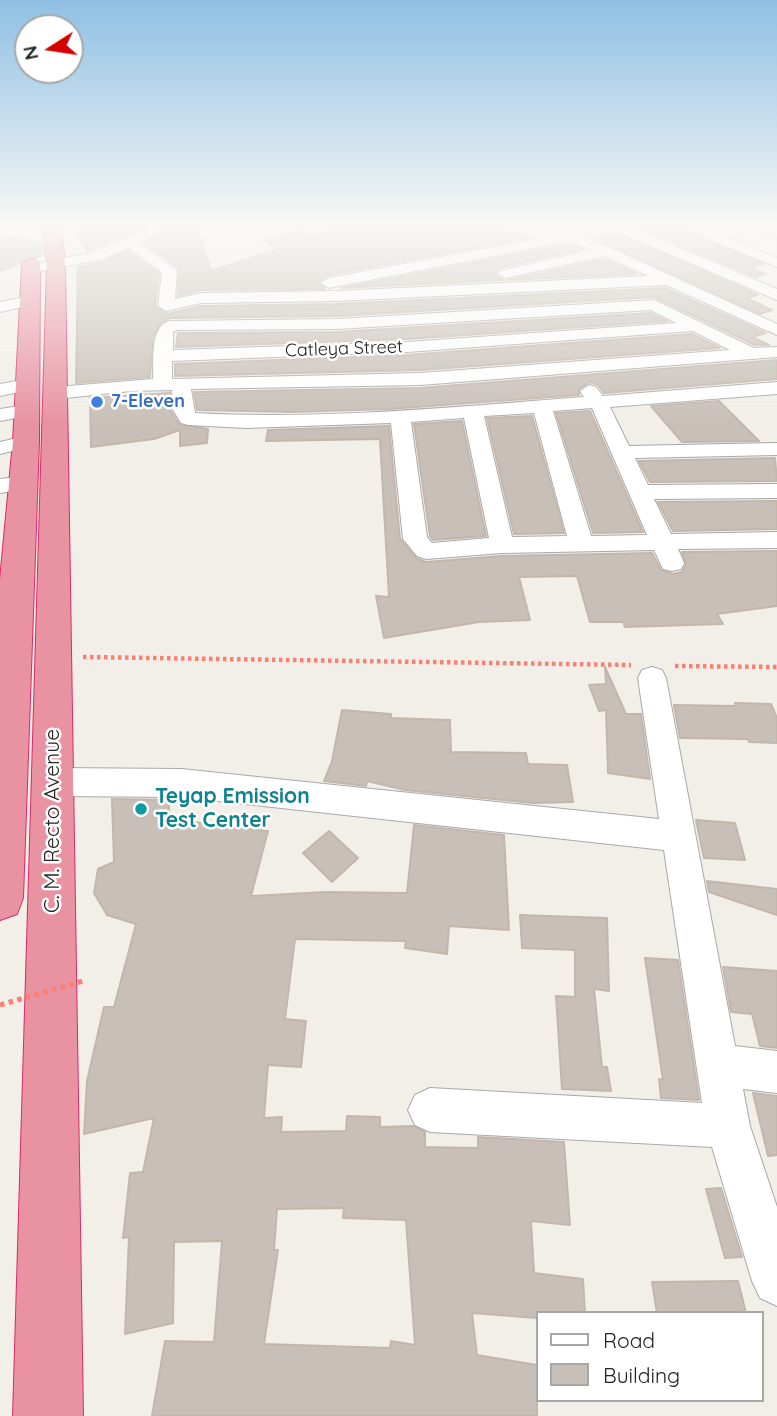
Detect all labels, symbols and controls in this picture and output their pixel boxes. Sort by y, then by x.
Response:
north arrow [14,14,84,84]
text: N [17,44,44,62]
street label: Catleya Street [285,336,403,362]
place label: 7-Eleven [111,391,185,413]
marker: 7-Eleven [89,394,105,410]
street label: C. M. Recto Avenue [40,729,66,913]
place label: Teyap Emission Test Center [155,784,310,834]
marker: Teyap Emission Test Center [133,801,149,817]
legend [536,1311,763,1402]
text: Road [603,1327,655,1353]
text: Building [603,1362,680,1388]

